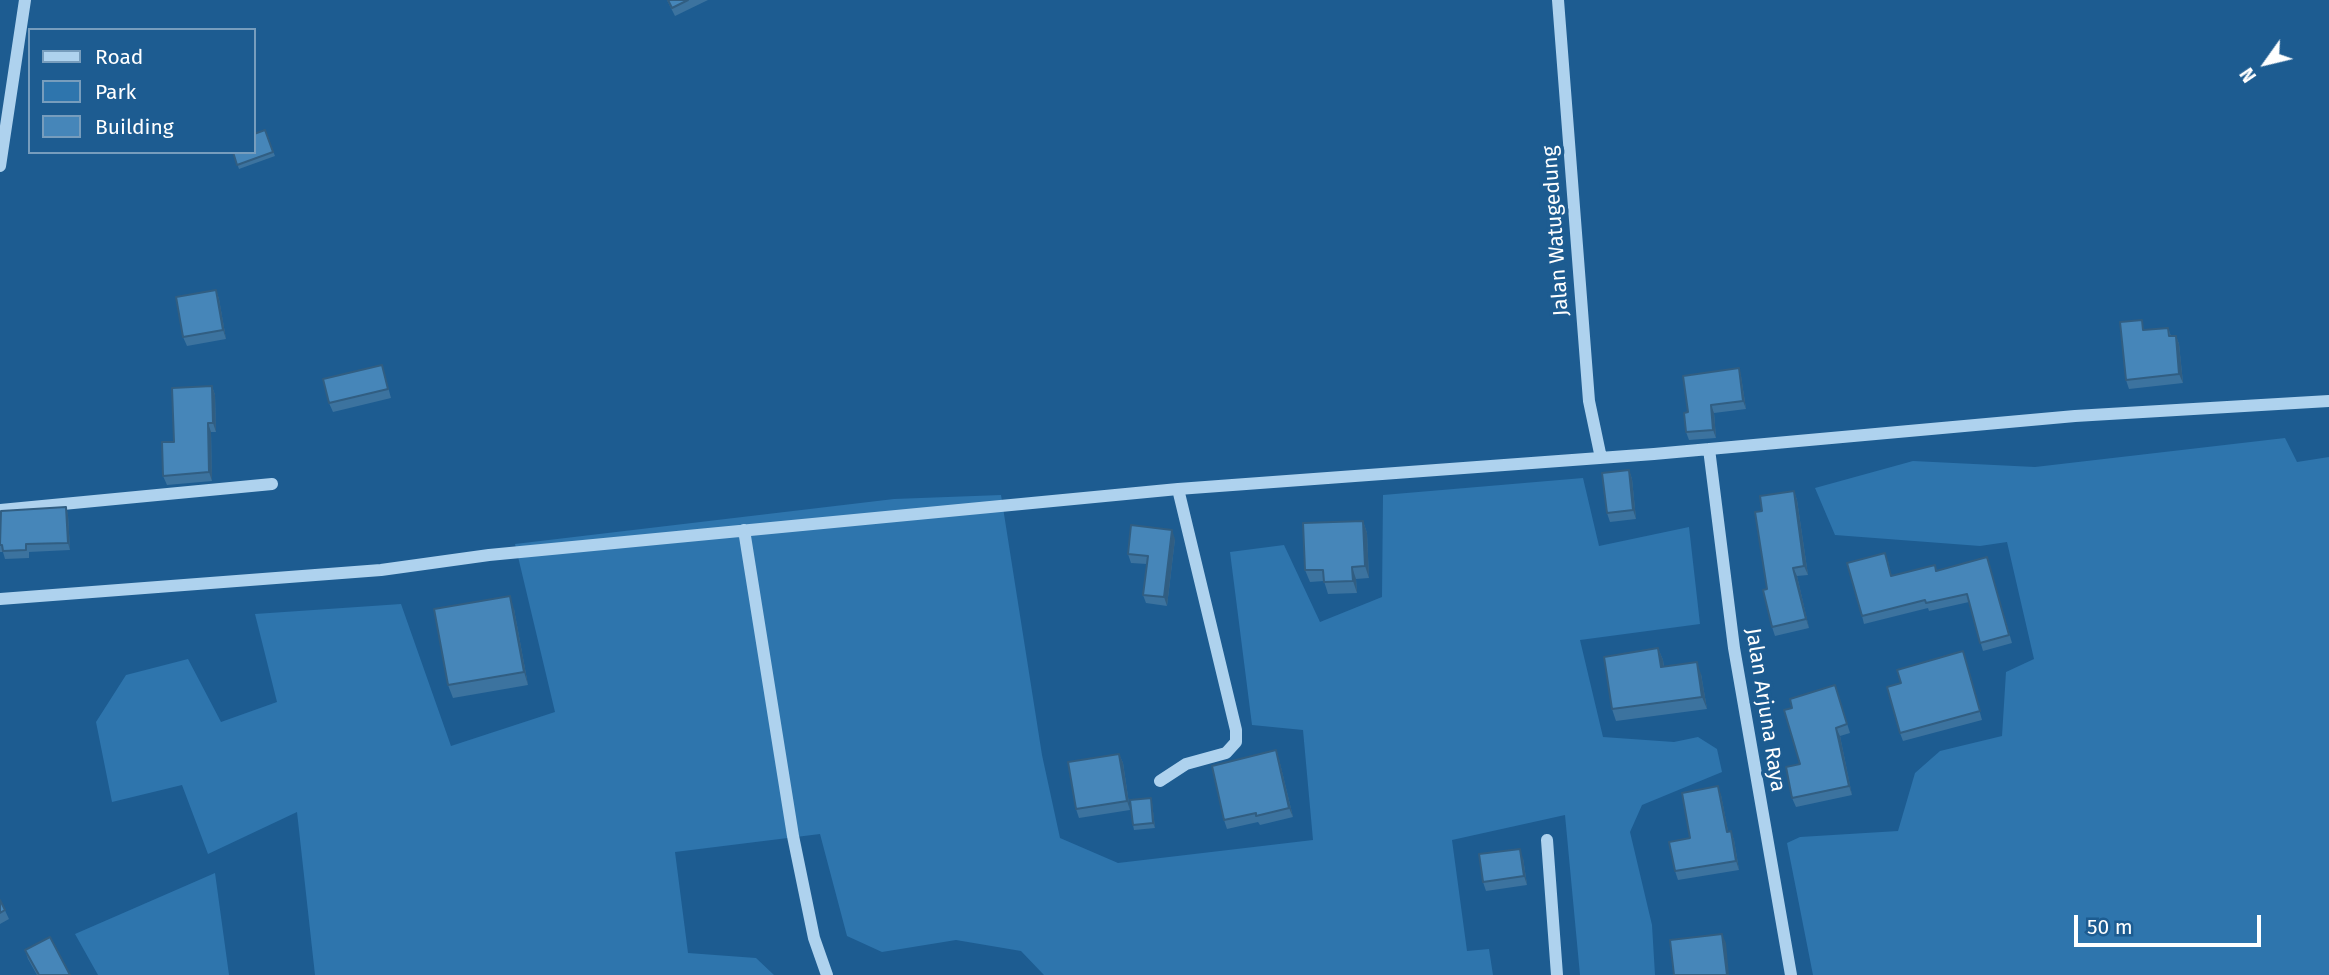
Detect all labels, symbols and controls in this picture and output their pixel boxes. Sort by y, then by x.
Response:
legend [28,28,256,154]
north arrow [2231,28,2301,98]
text: Road [95,44,143,70]
text: N [2235,63,2261,87]
text: Park [95,79,136,105]
text: Building [95,114,174,140]
street label: Jalan Watugedung [1537,145,1575,317]
street label: Jalan Arjuna Raya [1740,626,1790,794]
scale bar [2077,902,2264,946]
text: 50 m [2087,914,2133,940]

